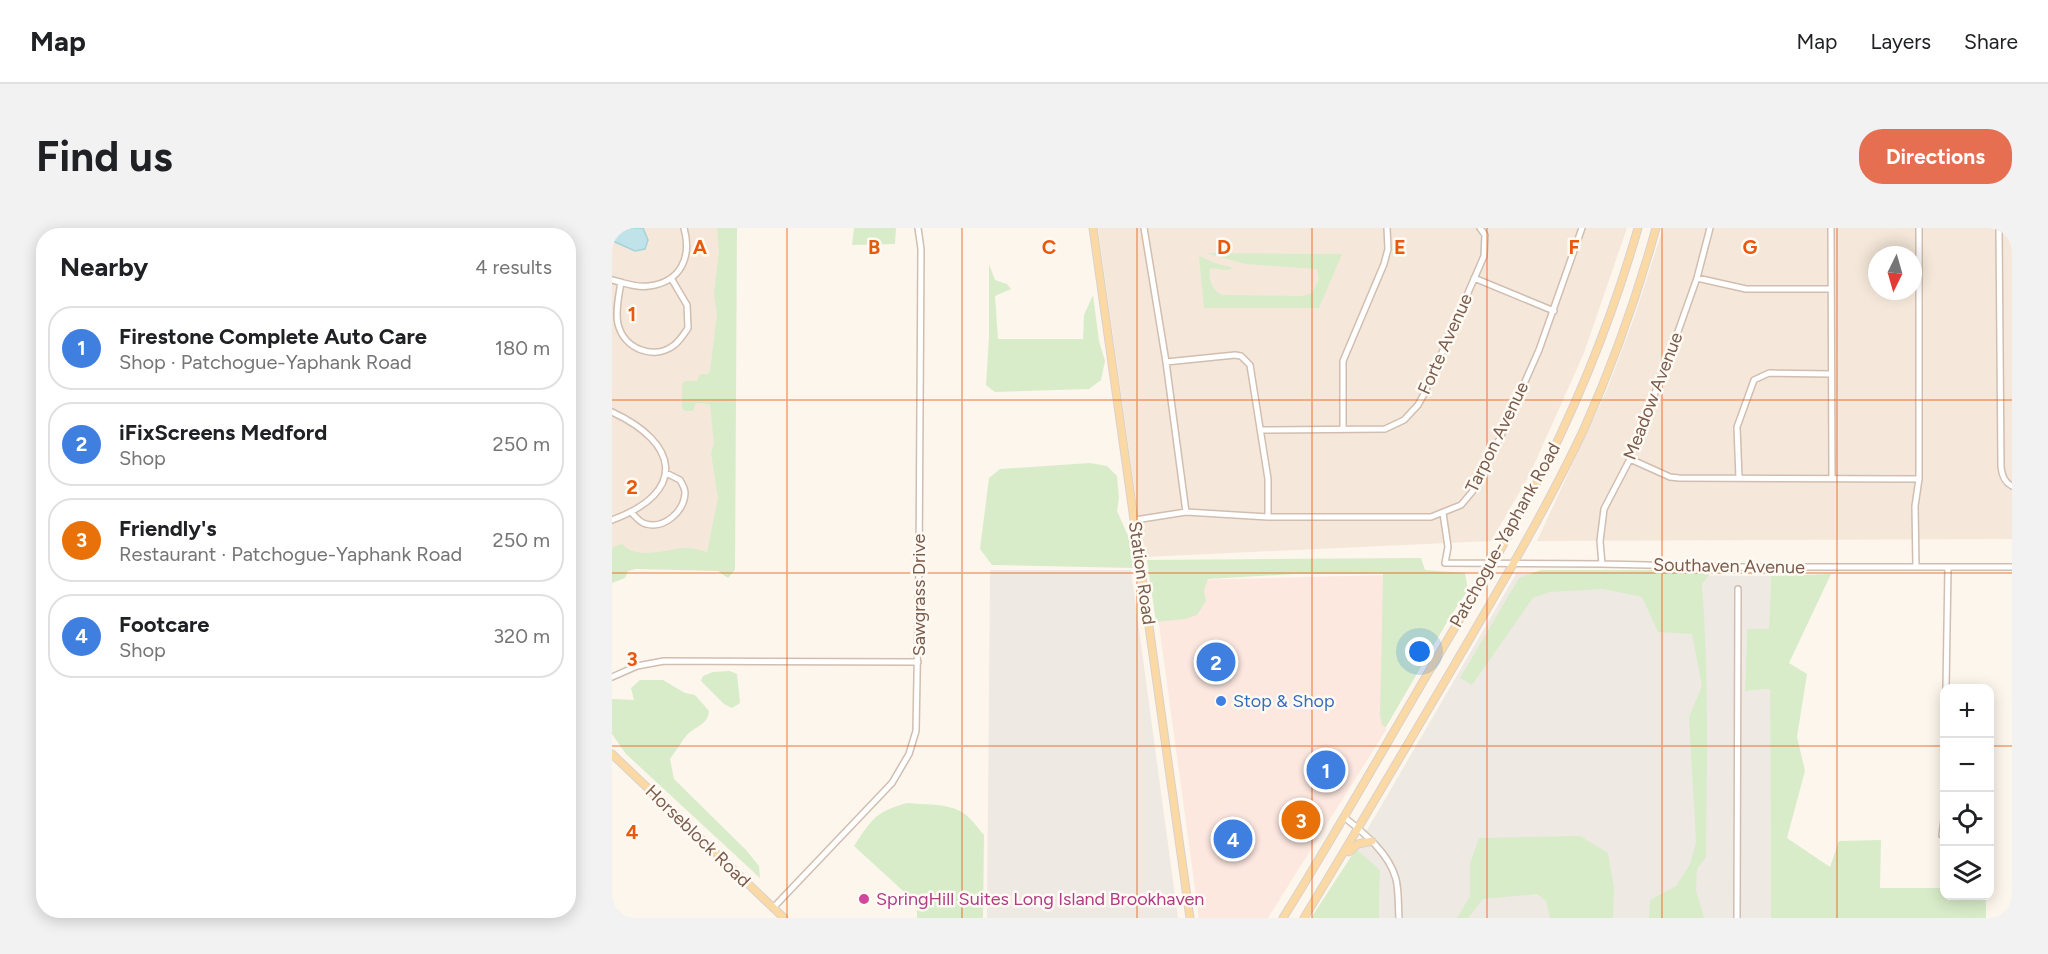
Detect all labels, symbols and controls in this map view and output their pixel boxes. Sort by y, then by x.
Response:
text: Map [30,24,86,58]
text: Map [1797,29,1837,54]
text: Layers [1870,29,1931,54]
text: Share [1964,29,2018,54]
button: Directions [1859,129,2012,184]
text: Find us [36,131,173,182]
text: A [693,235,708,259]
text: B [868,235,880,259]
text: C [1042,235,1056,259]
text: D [1217,235,1231,259]
text: E [1394,235,1406,259]
text: F [1568,235,1580,259]
text: G [1743,235,1758,259]
north arrow [1868,246,1922,300]
text: Nearby [60,251,148,283]
text: 4 results [475,255,552,279]
street label: Forte Avenue [1413,290,1477,398]
text: 1 [628,302,636,326]
text: Firestone Complete Auto Care [119,323,427,350]
street label: Meadow Avenue [1619,329,1687,463]
text: 1 [77,336,86,360]
text: 180 m [495,336,550,360]
text: Shop · Patchogue-Yaphank Road [119,350,412,374]
street label: Tarpon Avenue [1461,378,1533,496]
text: iFixScreens Medford [119,419,327,446]
text: 2 [76,432,87,456]
text: 250 m [493,432,550,456]
street label: Patchogue-Yaphank Road [1445,439,1565,631]
text: Shop [119,446,166,470]
text: 2 [626,475,638,499]
text: Friendly's [119,515,217,542]
street label: Station Road [1124,520,1160,626]
text: 3 [76,528,87,552]
text: 250 m [493,528,550,552]
street label: Sawgrass Drive [908,533,930,656]
text: Restaurant · Patchogue-Yaphank Road [119,542,462,566]
street label: Southaven Avenue [1653,554,1805,578]
text: Footcare [119,611,210,638]
text: 4 [75,624,88,648]
text: 320 m [493,624,550,648]
your location [1405,637,1434,666]
text: Shop [119,638,166,662]
pin: 2 [1196,640,1236,684]
text: 3 [626,647,638,671]
map controls [1940,684,1994,900]
button: + [1940,684,1994,738]
place label: Stop & Shop [1233,690,1335,712]
marker: Stop & Shop [1214,694,1228,708]
button: − [1940,738,1994,792]
pin: 1 [1306,748,1346,792]
street label: Horseblock Road [641,780,755,892]
button: locate [1940,792,1994,846]
pin: 3 [1282,798,1320,842]
pin: 4 [1214,816,1252,862]
text: 4 [626,820,639,844]
button: layers [1940,846,1994,900]
place label: SpringHill Suites Long Island Brookhaven [876,888,1204,910]
marker: SpringHill Suites Long Island Brookhaven [857,892,871,906]

